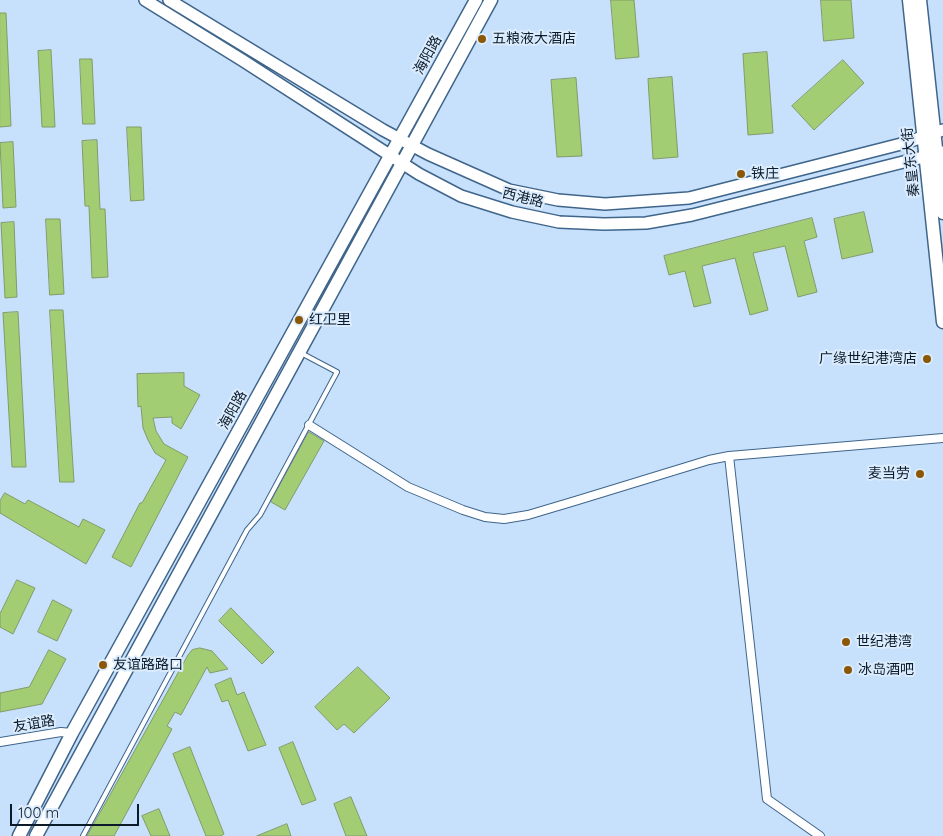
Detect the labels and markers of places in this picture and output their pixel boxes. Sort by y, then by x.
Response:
place label: 五粮液大酒店 [492,31,576,47]
marker: 五粮液大酒店 [476,33,488,45]
place label: 铁庄 [751,166,779,182]
marker: 铁庄 [735,168,747,180]
place label: 红卫里 [309,312,351,328]
marker: 红卫里 [293,314,305,326]
place label: 广缘世纪港湾店 [819,351,917,367]
marker: 广缘世纪港湾店 [921,353,933,365]
place label: 麦当劳 [868,466,910,482]
marker: 麦当劳 [914,468,926,480]
place label: 世纪港湾 [856,634,912,650]
marker: 世纪港湾 [840,636,852,648]
place label: 友谊路路口 [113,657,183,673]
marker: 友谊路路口 [97,659,109,671]
place label: 冰岛酒吧 [858,662,914,678]
marker: 冰岛酒吧 [842,664,854,676]

